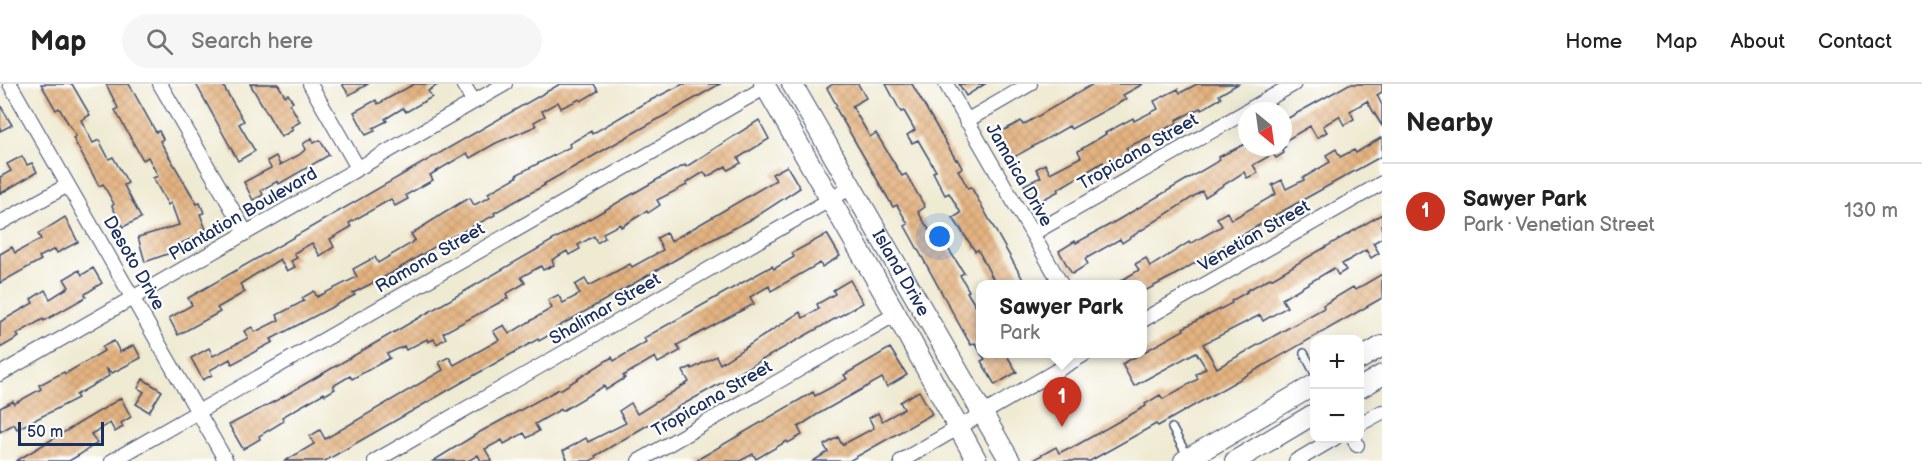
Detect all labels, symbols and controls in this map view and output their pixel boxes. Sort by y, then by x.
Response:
search box [122,14,542,68]
text: Map [30,25,86,58]
icon: search [143,25,176,58]
text: Search here [191,28,313,55]
text: Home [1565,29,1622,54]
text: Map [1655,29,1697,54]
text: About [1730,29,1785,54]
text: Contact [1818,29,1892,54]
north arrow [1238,102,1292,156]
text: Nearby [1406,108,1493,139]
street label: Tropicana Street [1074,109,1202,195]
street label: Jamaica Drive [981,120,1057,231]
street label: Plantation Boulevard [165,163,321,265]
text: Sawyer Park [1463,186,1587,213]
street label: Venetian Street [1195,195,1314,276]
text: 1 [1421,199,1430,223]
text: 130 m [1844,199,1898,223]
street label: Desoto Drive [99,212,169,314]
text: Park · Venetian Street [1463,213,1655,237]
street label: Ramona Street [372,218,489,298]
your location [925,222,954,251]
street label: Island Drive [868,226,934,320]
street label: Shalimar Street [546,268,665,349]
popup [976,280,1147,358]
text: Sawyer Park [1000,294,1123,321]
text: Park [1000,321,1040,345]
map controls [1310,335,1364,443]
button: + [1310,335,1364,389]
street label: Tropicana Street [648,356,776,442]
pin: 1 [1042,378,1082,427]
button: − [1310,389,1364,443]
scale bar [18,419,104,446]
text: 50 m [27,423,63,442]

